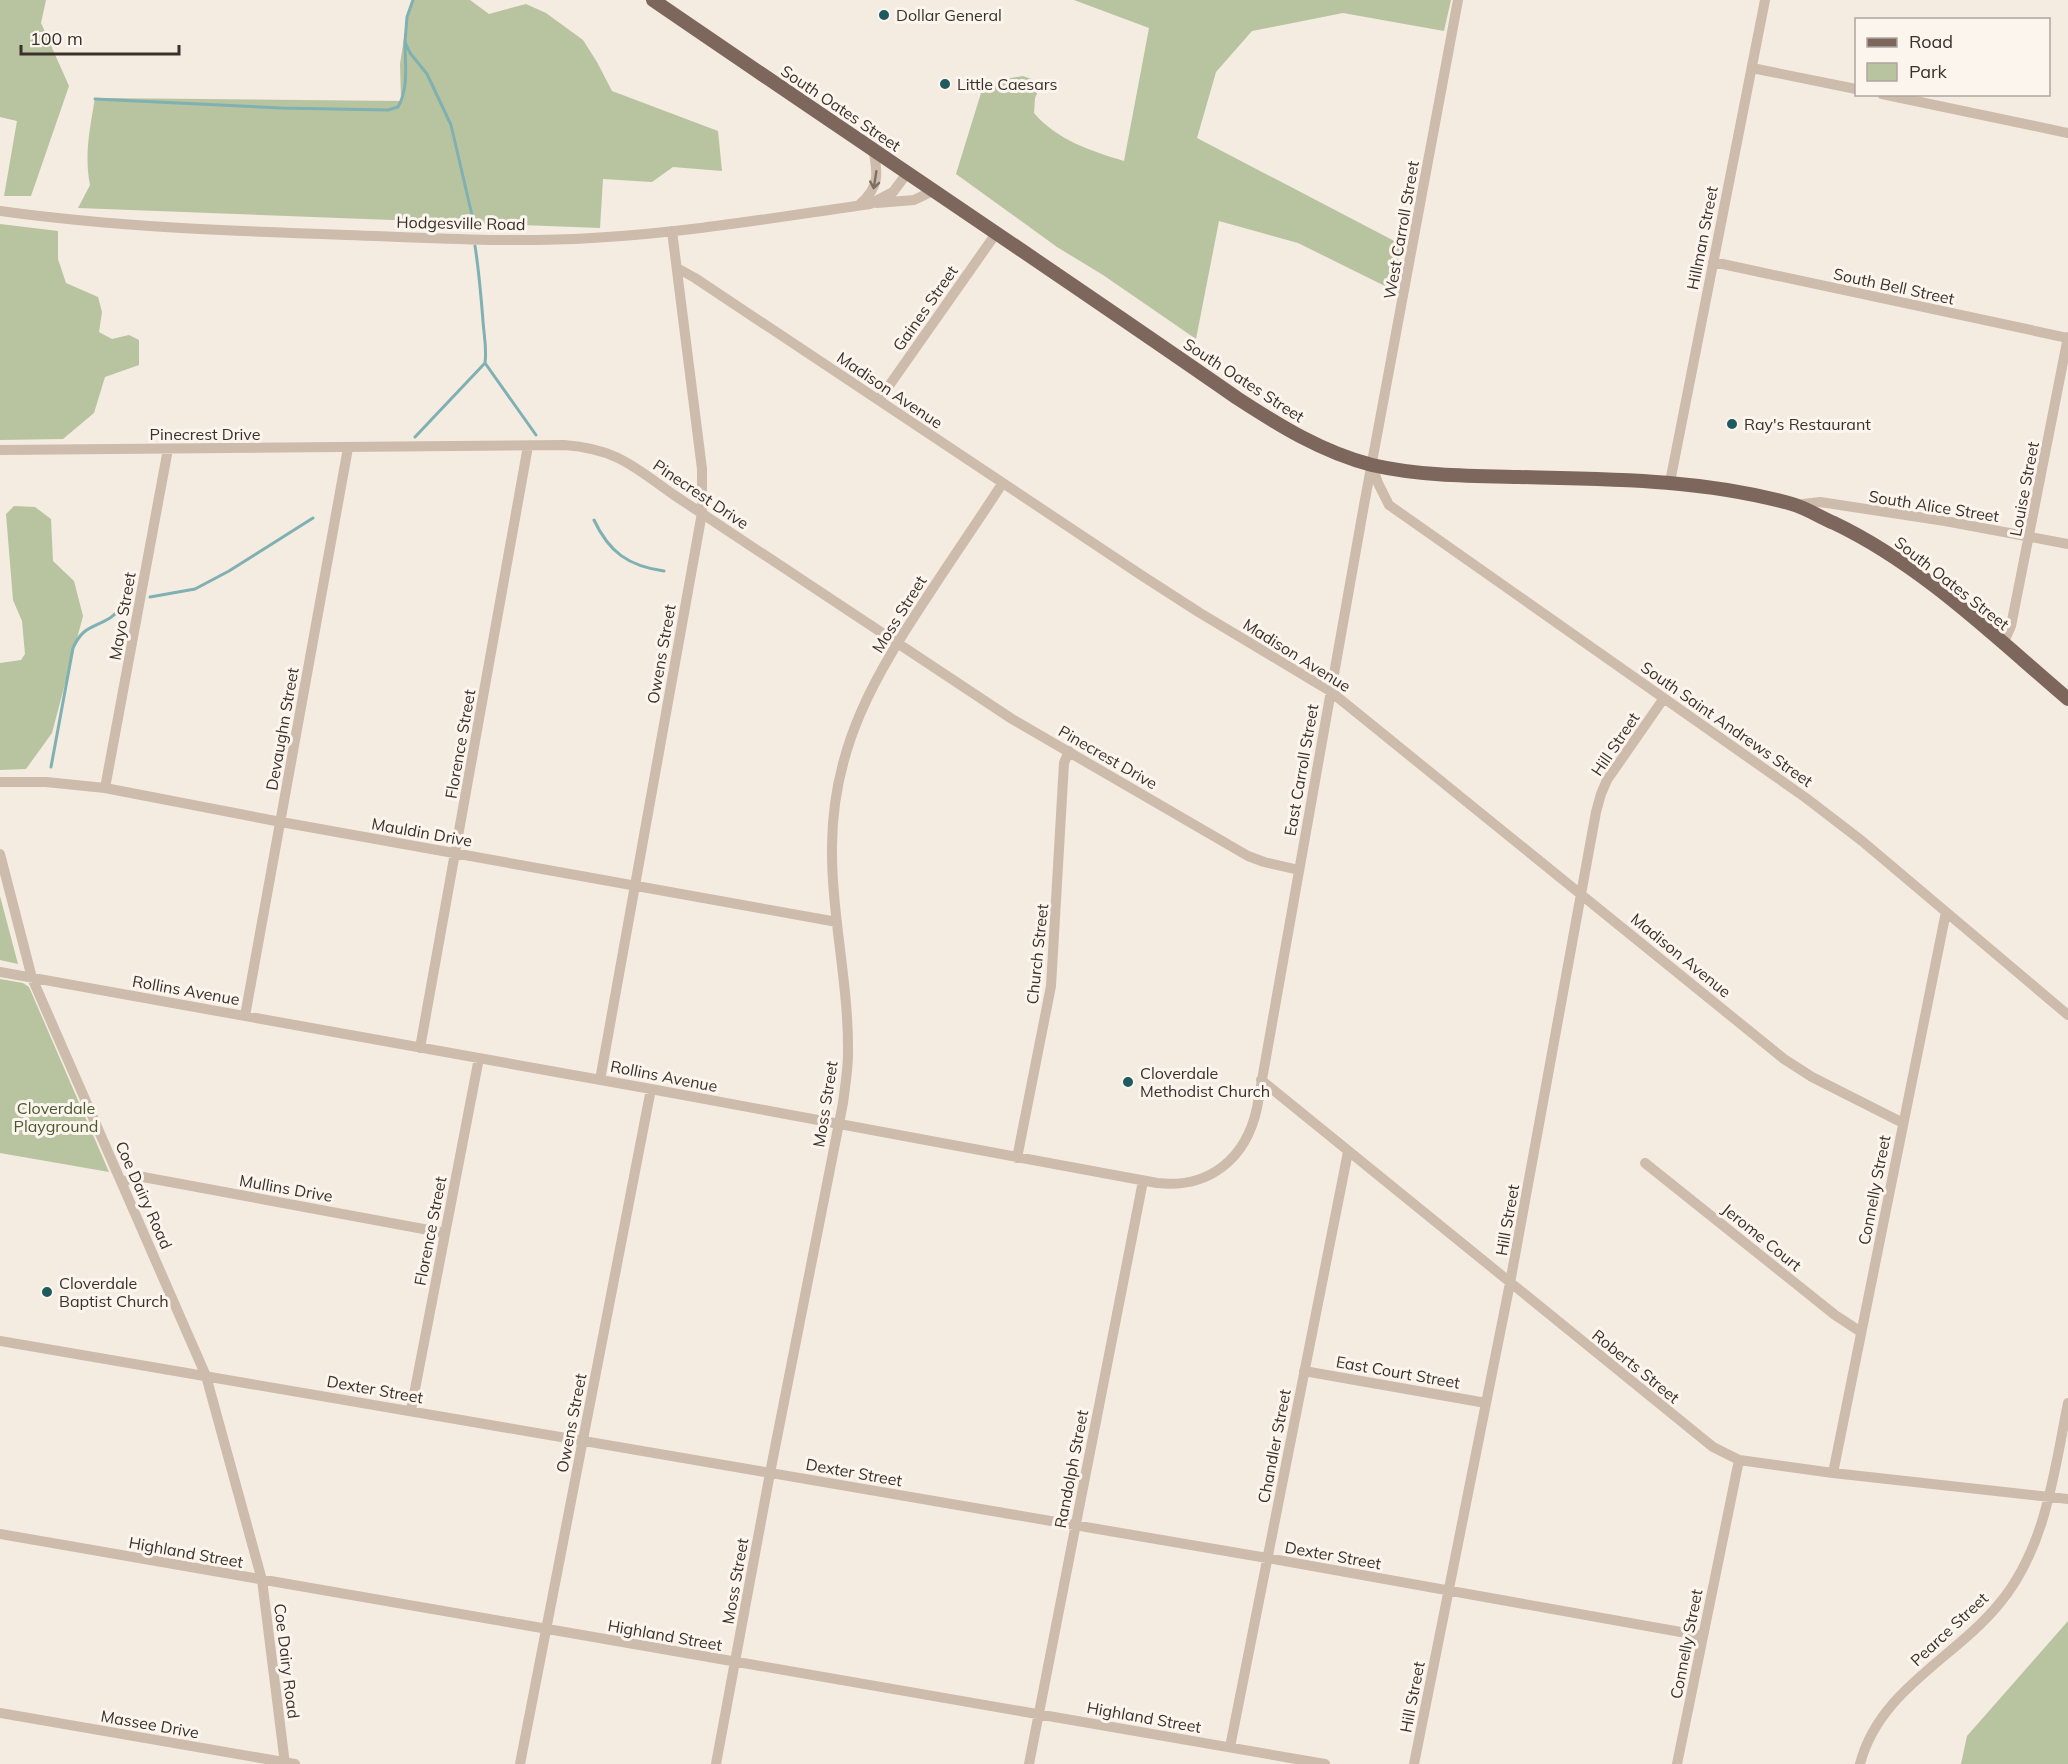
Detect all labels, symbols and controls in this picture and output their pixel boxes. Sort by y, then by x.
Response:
place label: Dollar General [896,5,1002,25]
marker: Dollar General [877,8,891,22]
scale bar [21,18,178,56]
legend [1855,18,2050,96]
text: 100 m [30,27,83,50]
text: Road [1909,30,1953,53]
text: Park [1909,60,1948,83]
street label: South Oates Street [777,61,905,156]
place label: Little Caesars [957,74,1057,94]
marker: Little Caesars [938,77,952,91]
street label: West Carroll Street [1379,159,1423,301]
one-way arrow [869,169,880,189]
street label: Hillman Street [1682,184,1722,292]
street label: Hodgesville Road [396,212,526,234]
street label: Gaines Street [888,261,962,355]
street label: South Bell Street [1832,263,1957,309]
street label: South Oates Street [1180,333,1308,427]
street label: Madison Avenue [833,347,947,433]
place label: Ray's Restaurant [1744,414,1871,434]
marker: Ray's Restaurant [1725,417,1739,431]
street label: Pinecrest Drive [150,424,260,444]
street label: Louise Street [2005,440,2043,538]
street label: Pinecrest Drive [649,455,753,533]
street label: South Alice Street [1867,486,2001,526]
street label: South Oates Street [1891,532,2014,634]
street label: Mayo Street [104,570,140,662]
street label: Moss Street [867,571,931,656]
street label: Owens Street [642,602,680,705]
street label: Madison Avenue [1240,614,1354,696]
street label: South Saint Andrews Street [1637,657,1817,791]
street label: Devaughn Street [261,666,303,792]
street label: Florence Street [441,687,480,800]
street label: East Carroll Street [1280,702,1323,837]
street label: Hill Street [1587,708,1644,779]
street label: Pinecrest Drive [1055,721,1161,793]
street label: Mauldin Drive [370,813,474,851]
street label: Church Street [1022,902,1052,1005]
street label: Madison Avenue [1627,908,1735,1002]
street label: Rollins Avenue [131,971,241,1009]
street label: Rollins Avenue [609,1056,719,1096]
street label: Moss Street [808,1059,842,1149]
place label: Cloverdale Methodist Church [1140,1063,1270,1101]
marker: Cloverdale Methodist Church [1121,1075,1135,1089]
park label: Cloverdale Playground [14,1098,98,1136]
street label: Connelly Street [1854,1133,1895,1247]
street label: Coe Dairy Road [111,1138,177,1252]
street label: Mullins Drive [238,1170,334,1206]
street label: Florence Street [410,1174,450,1287]
street label: Hill Street [1491,1182,1523,1257]
street label: Jerome Court [1718,1199,1806,1275]
place label: Cloverdale Baptist Church [59,1273,169,1311]
marker: Cloverdale Baptist Church [40,1285,54,1299]
street label: Roberts Street [1588,1325,1684,1408]
street label: East Court Street [1334,1351,1462,1393]
street label: Dexter Street [325,1371,425,1407]
street label: Owens Street [552,1371,590,1474]
street label: Chandler Street [1253,1387,1295,1505]
street label: Randolph Street [1050,1408,1092,1530]
street label: Dexter Street [804,1454,904,1490]
street label: Highland Street [127,1532,245,1572]
street label: Moss Street [718,1536,752,1626]
street label: Dexter Street [1283,1537,1383,1573]
street label: Connelly Street [1666,1587,1707,1701]
street label: Pearce Street [1906,1588,1992,1670]
street label: Coe Dairy Road [270,1602,304,1720]
street label: Highland Street [606,1615,724,1655]
street label: Hill Street [1395,1659,1429,1734]
street label: Highland Street [1085,1697,1203,1737]
street label: Massee Drive [99,1706,201,1742]

